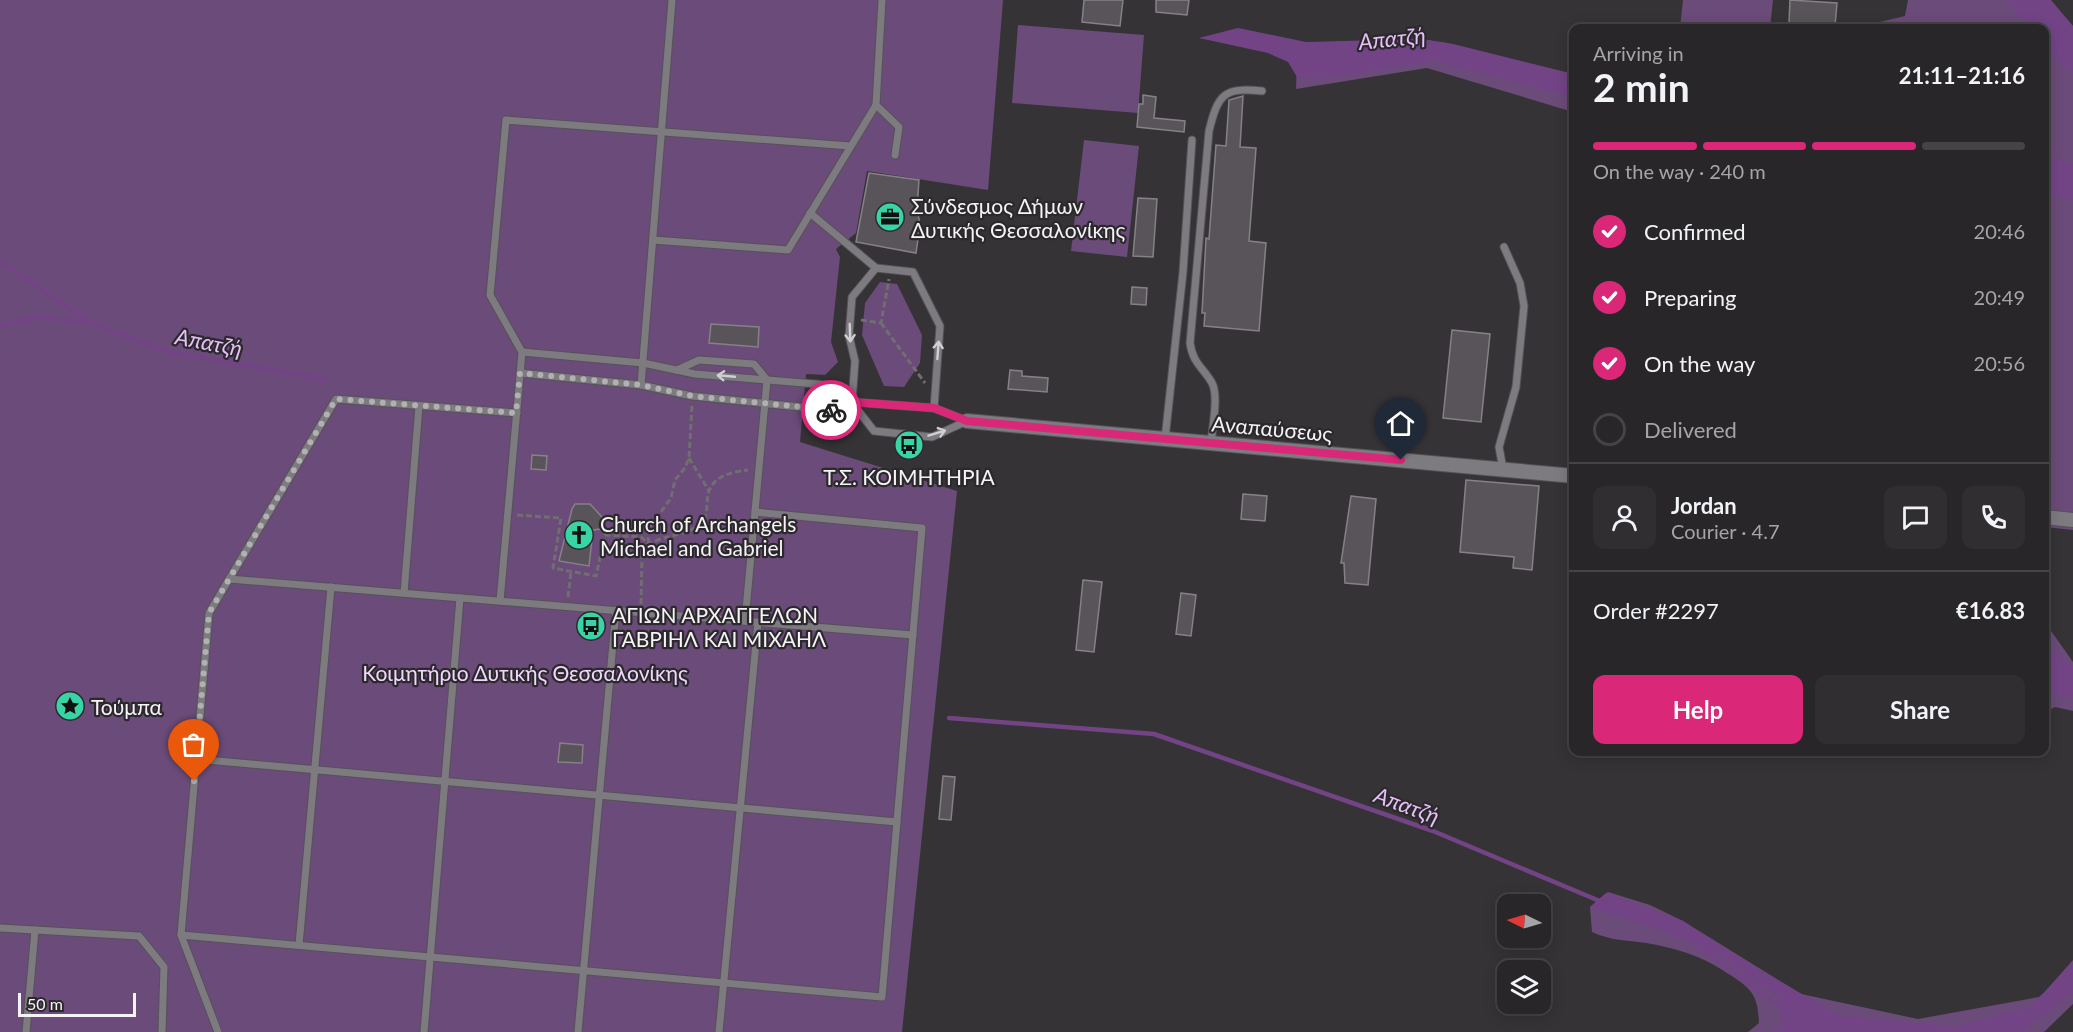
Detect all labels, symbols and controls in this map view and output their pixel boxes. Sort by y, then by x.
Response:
water label: Απατζή [1356,21,1427,55]
text: Arriving in [1593,41,1684,65]
text: 21:11–21:16 [1899,62,2025,89]
text: 2 min [1593,64,1690,110]
text: On the way · 240 m [1593,159,1766,183]
place label: Σύνδεσμος Δήμων Δυτικής Θεσσαλονίκης [911,193,1126,242]
office icon: Σύνδεσμος Δήμων Δυτικής Θεσσαλονίκης [874,201,906,233]
icon: check [1593,215,1626,248]
text: Confirmed [1644,218,1746,245]
text: 20:46 [1974,219,2025,243]
icon: check [1593,281,1626,314]
text: Preparing [1644,284,1736,311]
text: 20:49 [1974,285,2025,309]
water label: Απατζή [172,322,245,362]
one-way arrow [844,323,856,342]
one-way arrow [933,340,944,360]
icon: check [1593,347,1626,380]
text: On the way [1644,350,1755,377]
text: 20:56 [1974,351,2025,375]
one-way arrow [717,371,737,382]
courier [801,380,861,440]
icon: bike [815,394,848,427]
pin [1375,398,1426,460]
icon: home [1384,407,1417,440]
street label: Αναπαύσεως [1211,410,1334,446]
text: Delivered [1644,416,1737,443]
one-way arrow [927,427,946,438]
bus stop icon: Τ.Σ. ΚΟΙΜΗΤΗΡΙΑ [893,429,925,461]
place label: Τ.Σ. ΚΟΙΜΗΤΗΡΙΑ [823,464,995,489]
button: person [1593,486,1656,549]
button: chat [1884,486,1947,549]
button: phone [1962,486,2025,549]
text: Jordan [1671,492,1737,519]
place label: Church of Archangels Michael and Gabriel [600,511,796,560]
church icon: Church of Archangels Michael and Gabriel [563,519,595,551]
text: Courier · 4.7 [1671,519,1780,543]
text: Order #2297 [1593,597,1719,624]
text: €16.83 [1956,597,2025,624]
place label: ΑΓΙΩΝ ΑΡΧΑΓΓΕΛΩΝ ΓΑΒΡΙΗΛ ΚΑΙ ΜΙΧΑΗΛ [612,602,827,651]
bus stop icon: ΑΓΙΩΝ ΑΡΧΑΓΓΕΛΩΝ ΓΑΒΡΙΗΛ ΚΑΙ ΜΙΧΑΗΛ [575,610,607,642]
park label: Κοιμητήριο Δυτικής Θεσσαλονίκης [362,660,688,685]
button: Help [1593,675,1803,744]
button: Share [1815,675,2025,744]
place icon: Τούμπα [54,690,86,722]
place label: Τούμπα [91,694,163,719]
pin [168,719,219,781]
icon: bag [177,728,210,761]
water label: Απατζή [1370,780,1443,829]
north arrow [1497,894,1551,948]
map controls [1497,894,1551,1014]
button: layers [1497,960,1551,1014]
scale bar [18,990,136,1018]
text: 50 m [27,994,63,1013]

